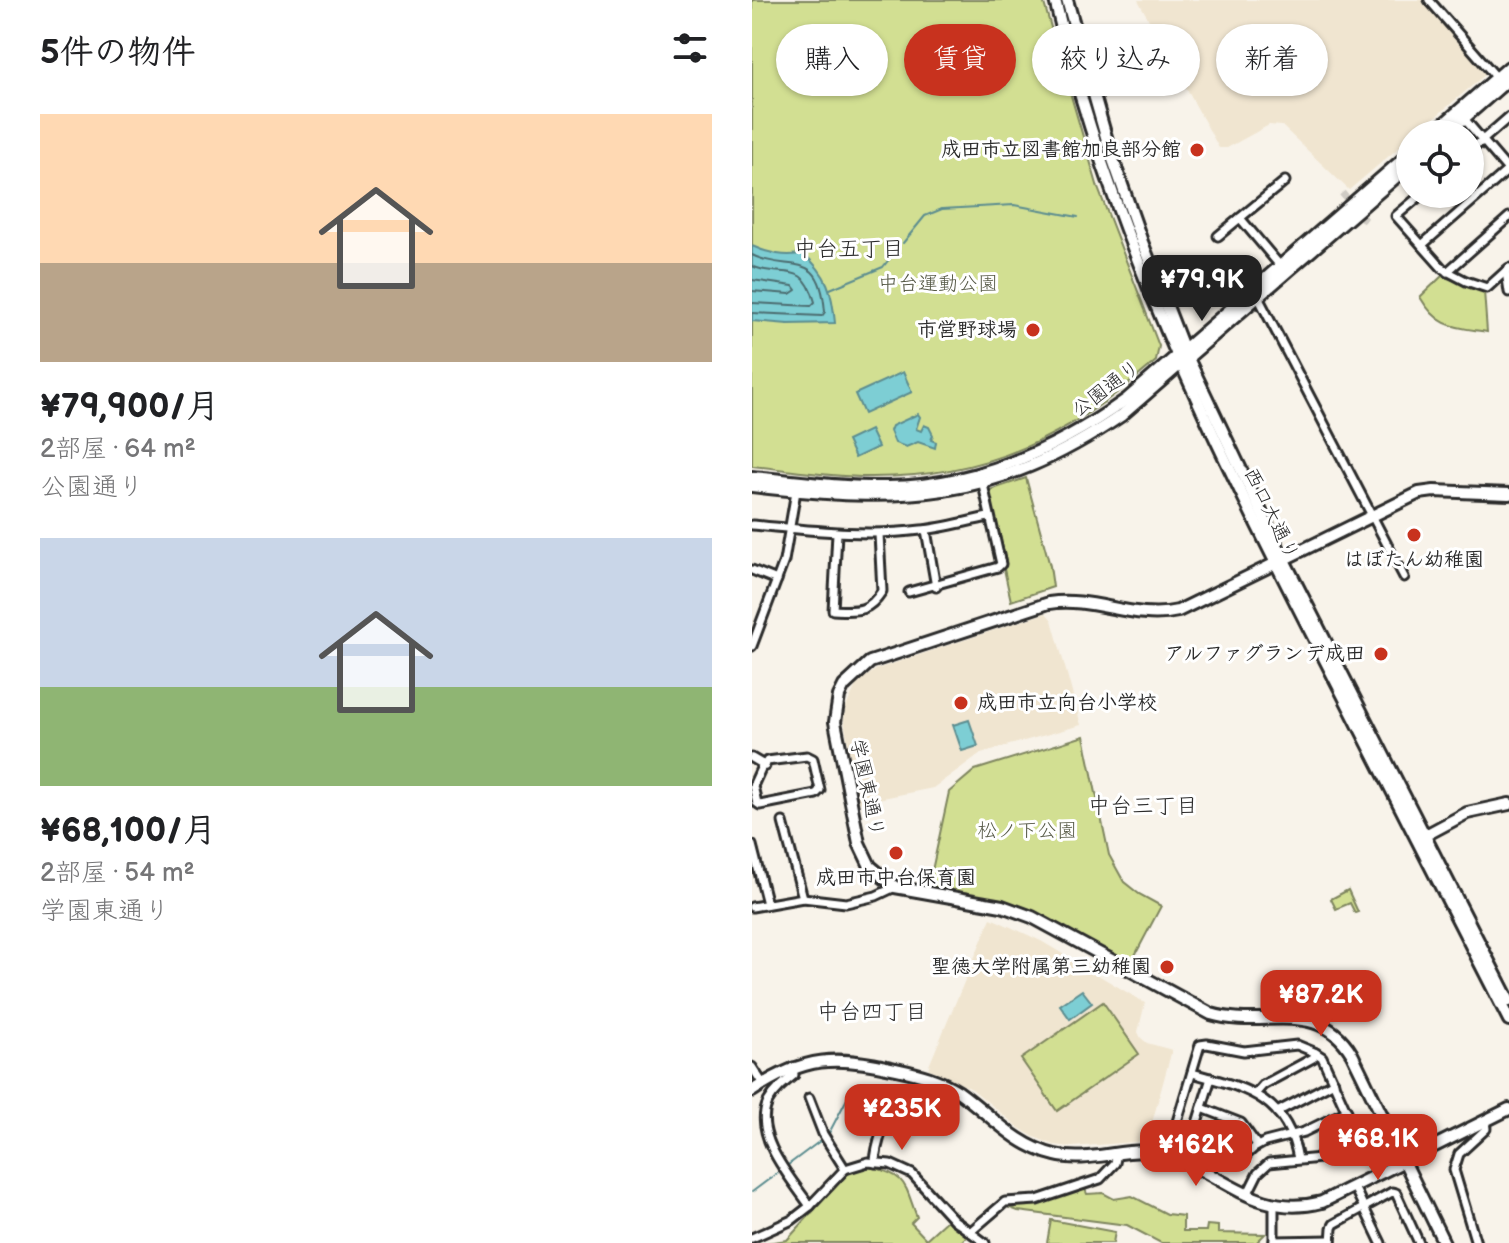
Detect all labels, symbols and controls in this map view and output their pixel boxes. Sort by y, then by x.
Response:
chip: 購入 [776,24,888,96]
chip: 賃貸 [904,24,1016,96]
chip: 絞り込み [1032,24,1200,96]
chip: 新着 [1216,24,1328,96]
icon: filters [668,26,712,70]
text: 5件の物件 [40,32,196,73]
map controls [1396,120,1484,208]
button: locate [1396,120,1484,208]
place label: 成田市立図書館加良部分館 [941,138,1181,162]
marker: 成田市立図書館加良部分館 [1188,141,1206,159]
icon: home [304,166,448,310]
district label: 中台五丁目 [794,236,904,263]
pin: ¥79.9K [1137,255,1267,323]
text: ¥79.9K [1160,265,1244,296]
park label: 中台運動公園 [878,272,998,296]
place label: 市営野球場 [917,318,1017,342]
marker: 市営野球場 [1024,321,1042,339]
street label: 公園通り [1067,355,1145,423]
text: ¥79,900/月 [40,386,220,427]
text: 2部屋 · 64 m² [40,434,196,465]
street label: 西口大通り [1238,464,1304,564]
text: 公園通り [40,472,144,503]
marker: はぼたん幼稚園 [1405,526,1423,544]
place label: はぼたん幼稚園 [1344,548,1484,572]
icon: home [304,590,448,734]
place label: アルファグランデ成田 [1165,642,1365,666]
marker: アルファグランデ成田 [1372,645,1390,663]
place label: 成田市立向台小学校 [977,691,1157,715]
marker: 成田市立向台小学校 [952,694,970,712]
street label: 学園東通り [845,737,889,839]
district label: 中台三丁目 [1088,793,1198,820]
text: ¥68,100/月 [40,810,216,851]
park label: 松ノ下公園 [977,819,1077,843]
marker: 成田市中台保育園 [887,844,905,862]
text: 2部屋 · 54 m² [40,858,195,889]
place label: 成田市中台保育園 [816,866,976,890]
text: 学園東通り [40,896,170,927]
place label: 聖徳大学附属第三幼稚園 [931,955,1151,979]
marker: 聖徳大学附属第三幼稚園 [1158,958,1176,976]
pin: ¥87.2K [1256,970,1386,1038]
text: ¥87.2K [1279,980,1363,1011]
district label: 中台四丁目 [817,999,927,1026]
pin: ¥235K [846,1084,958,1152]
text: ¥235K [863,1094,941,1125]
pin: ¥68.1K [1313,1114,1443,1182]
pin: ¥162K [1140,1120,1252,1188]
text: ¥68.1K [1337,1124,1419,1155]
text: ¥162K [1158,1130,1234,1161]

